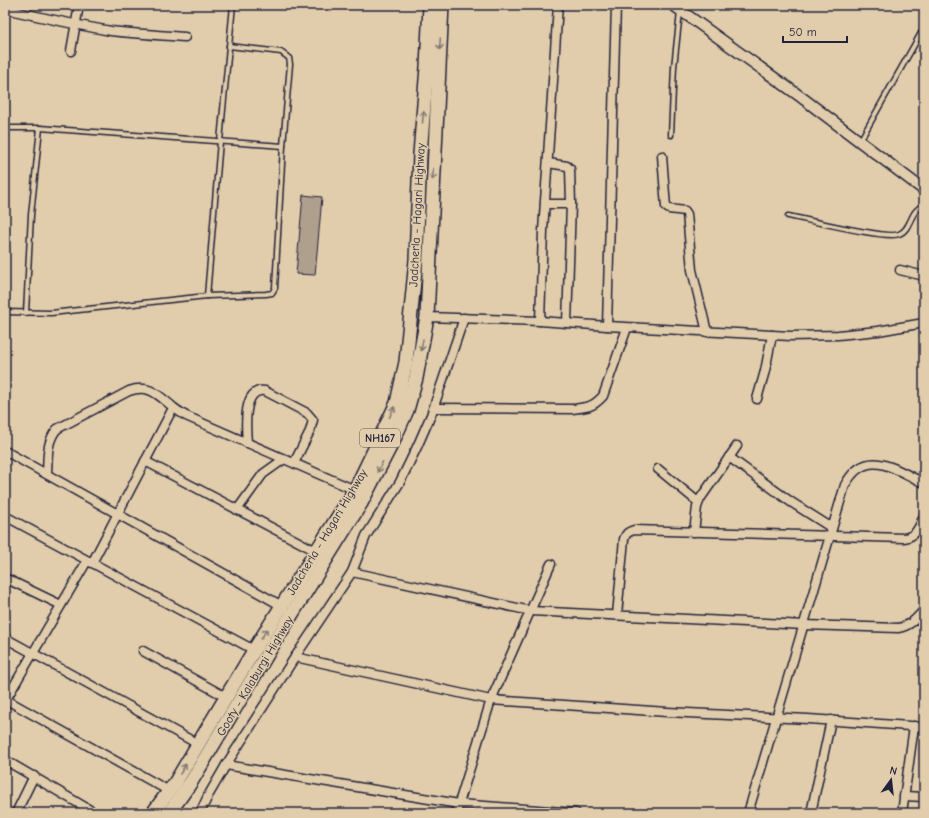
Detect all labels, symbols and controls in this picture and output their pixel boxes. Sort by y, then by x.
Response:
scale bar [783,18,847,44]
text: 50 m [789,25,817,39]
one-way arrow [436,37,443,50]
one-way arrow [420,111,427,124]
street label: Jadcherla - Hagari Highway [406,142,428,287]
one-way arrow [429,167,436,180]
one-way arrow [418,338,426,351]
one-way arrow [389,407,396,419]
road number: NH167 [360,429,400,447]
one-way arrow [375,461,383,473]
street label: Jadcherla - Hagari Highway [284,466,370,597]
street label: Gooty - Kalaburgi Highway [214,613,297,738]
one-way arrow [261,628,269,640]
north arrow [871,760,911,800]
one-way arrow [180,763,188,775]
text: N [888,764,899,778]

